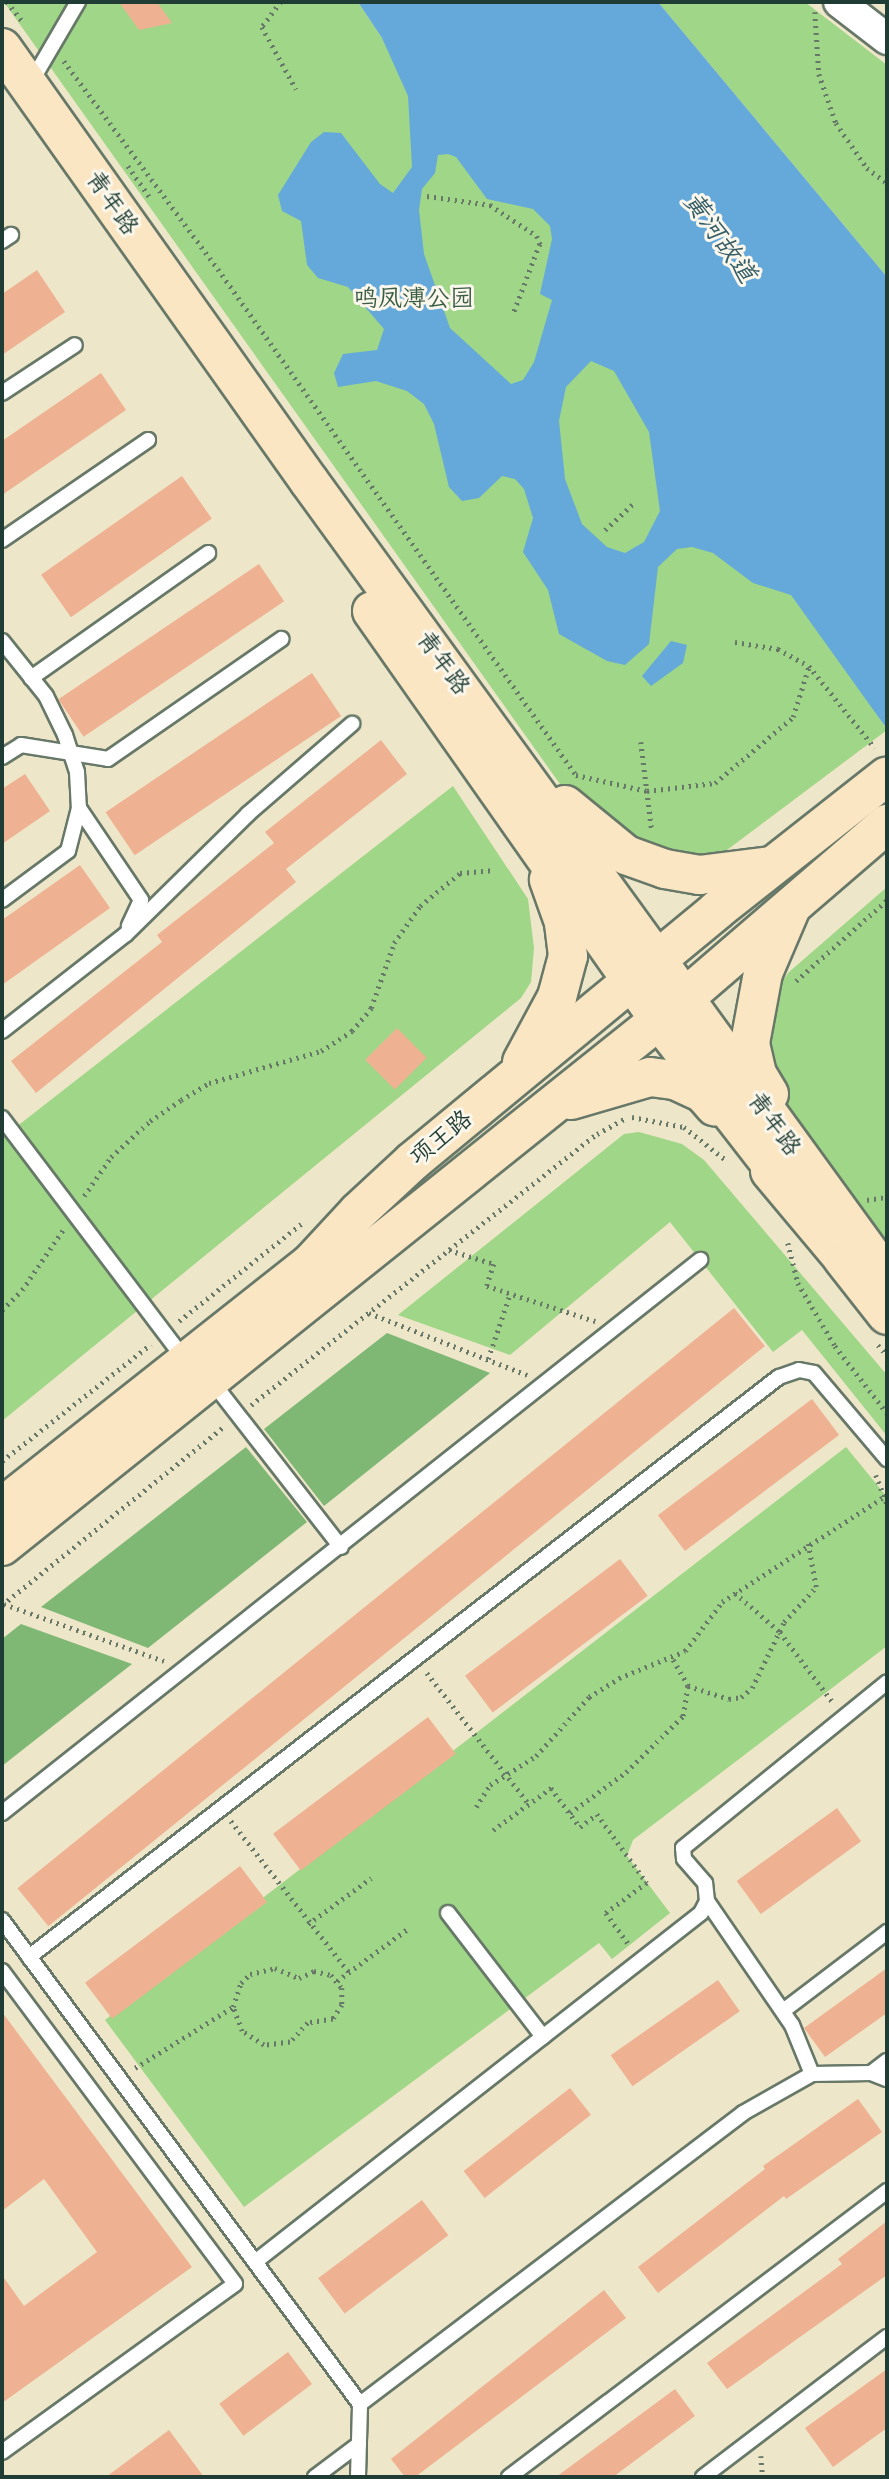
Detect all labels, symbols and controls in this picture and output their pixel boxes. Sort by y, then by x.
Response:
street label: 青年路 [80,165,144,241]
water label: 黄河故道 [676,187,762,289]
park label: 鸣凤溥公园 [354,285,474,313]
street label: 青年路 [410,625,476,701]
street label: 青年路 [741,1086,807,1162]
street label: 项王路 [404,1104,478,1172]

